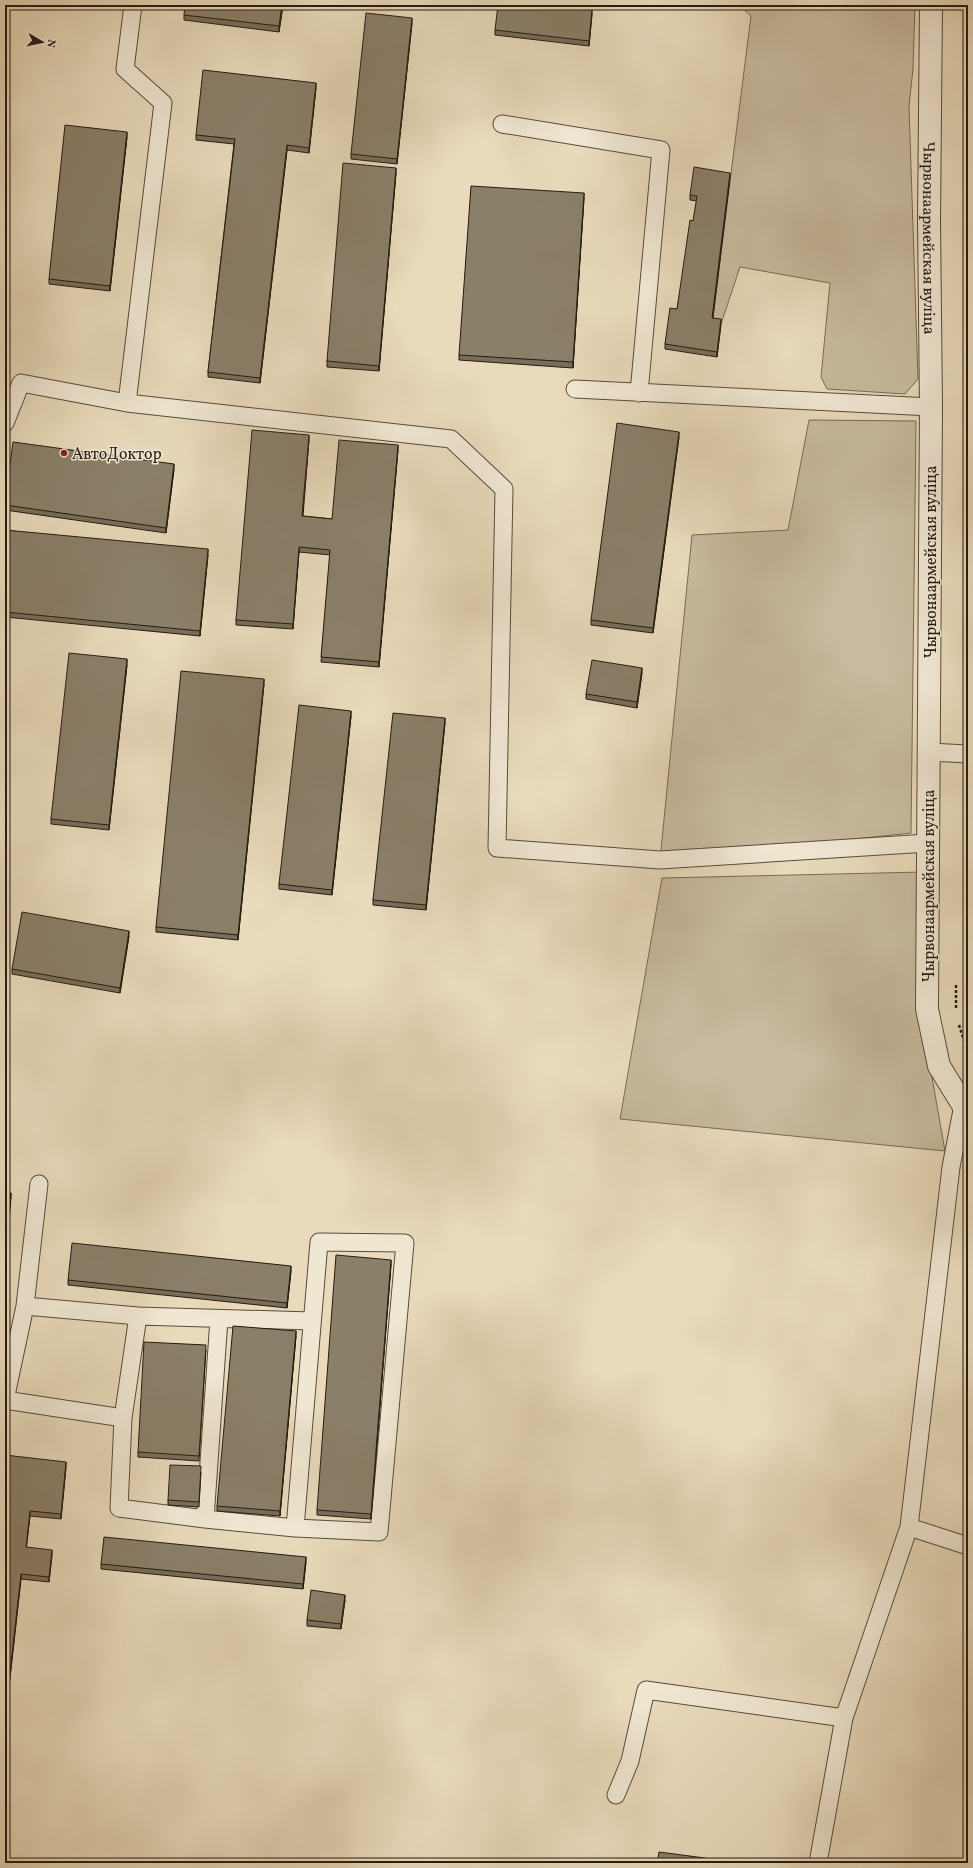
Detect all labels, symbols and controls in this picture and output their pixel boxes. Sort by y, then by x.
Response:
north arrow [22,22,62,62]
text: N [42,38,58,48]
street label: Чырвонаармейская вуліца [916,141,939,335]
place label: АвтоДоктор [72,444,162,466]
marker: АвтоДоктор [59,448,69,458]
street label: Чырвонаармейская вуліца [921,465,943,658]
street label: Чырвонаармейская вуліца [919,789,941,982]

